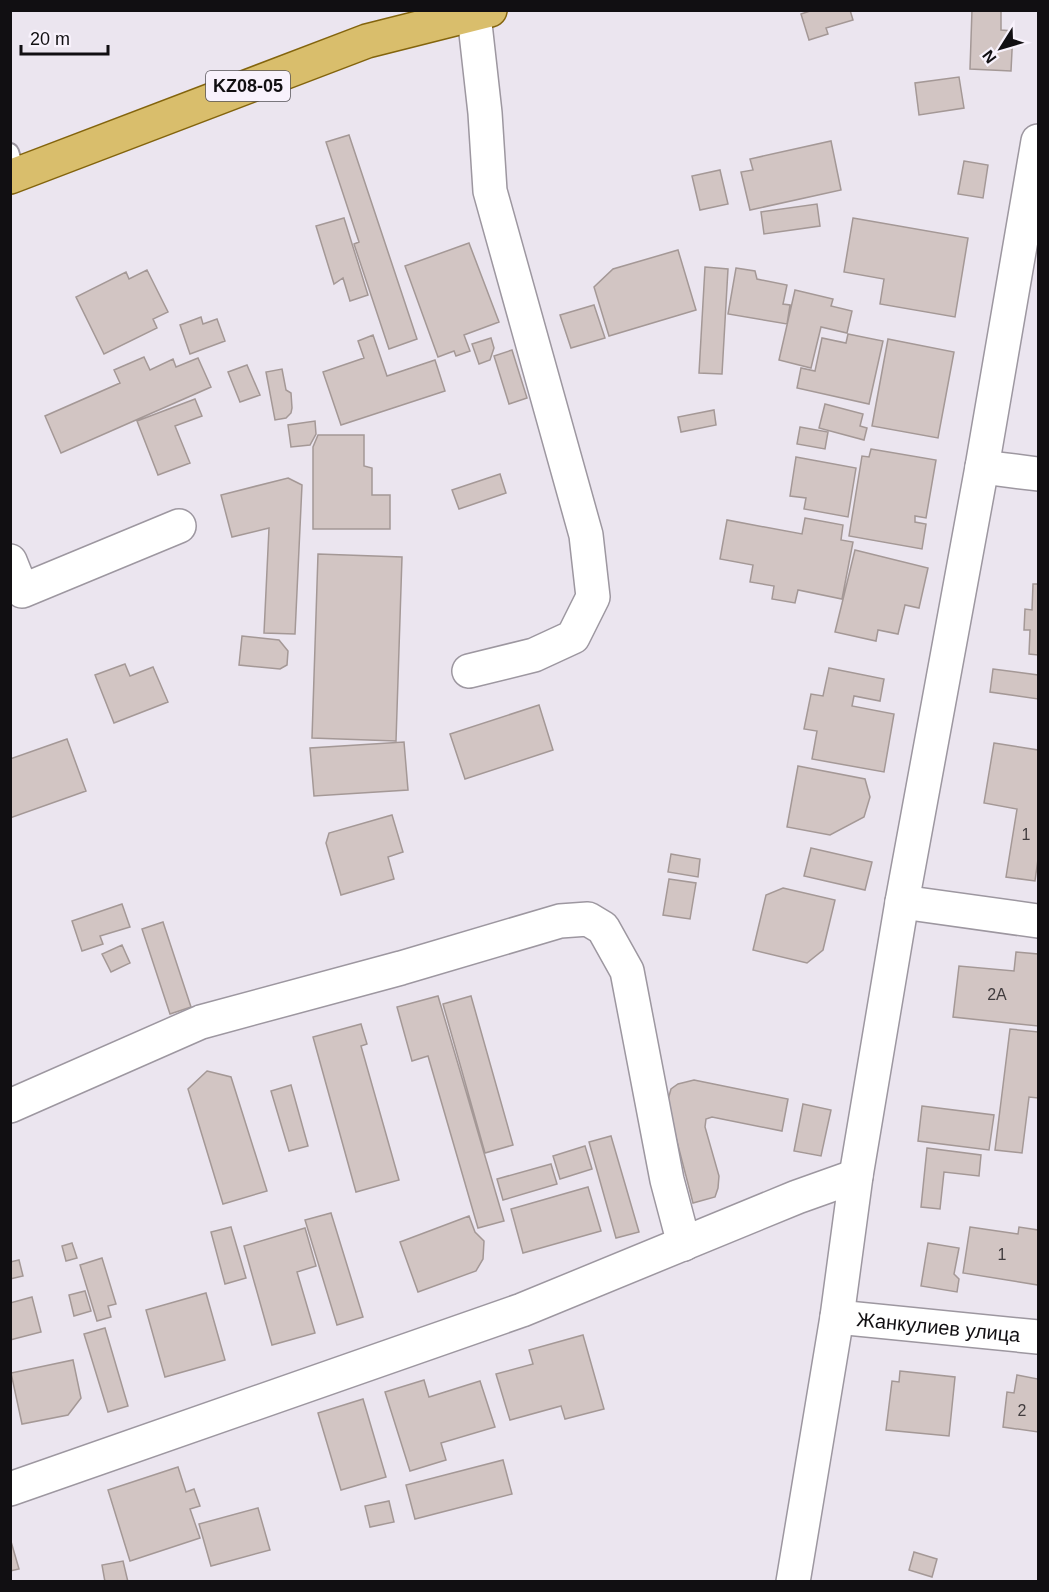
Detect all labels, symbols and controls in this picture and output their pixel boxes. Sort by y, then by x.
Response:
scale bar [21,18,108,56]
north arrow [971,18,1031,78]
text: 20 m [30,29,70,49]
text: N [979,47,1000,66]
road number: KZ08-05 [206,71,290,101]
house number: 1 [1022,826,1031,843]
house number: 2А [987,986,1007,1003]
house number: 1 [998,1246,1007,1263]
street label: Жанкулиев улица [856,1308,1022,1346]
house number: 2 [1018,1402,1027,1419]

